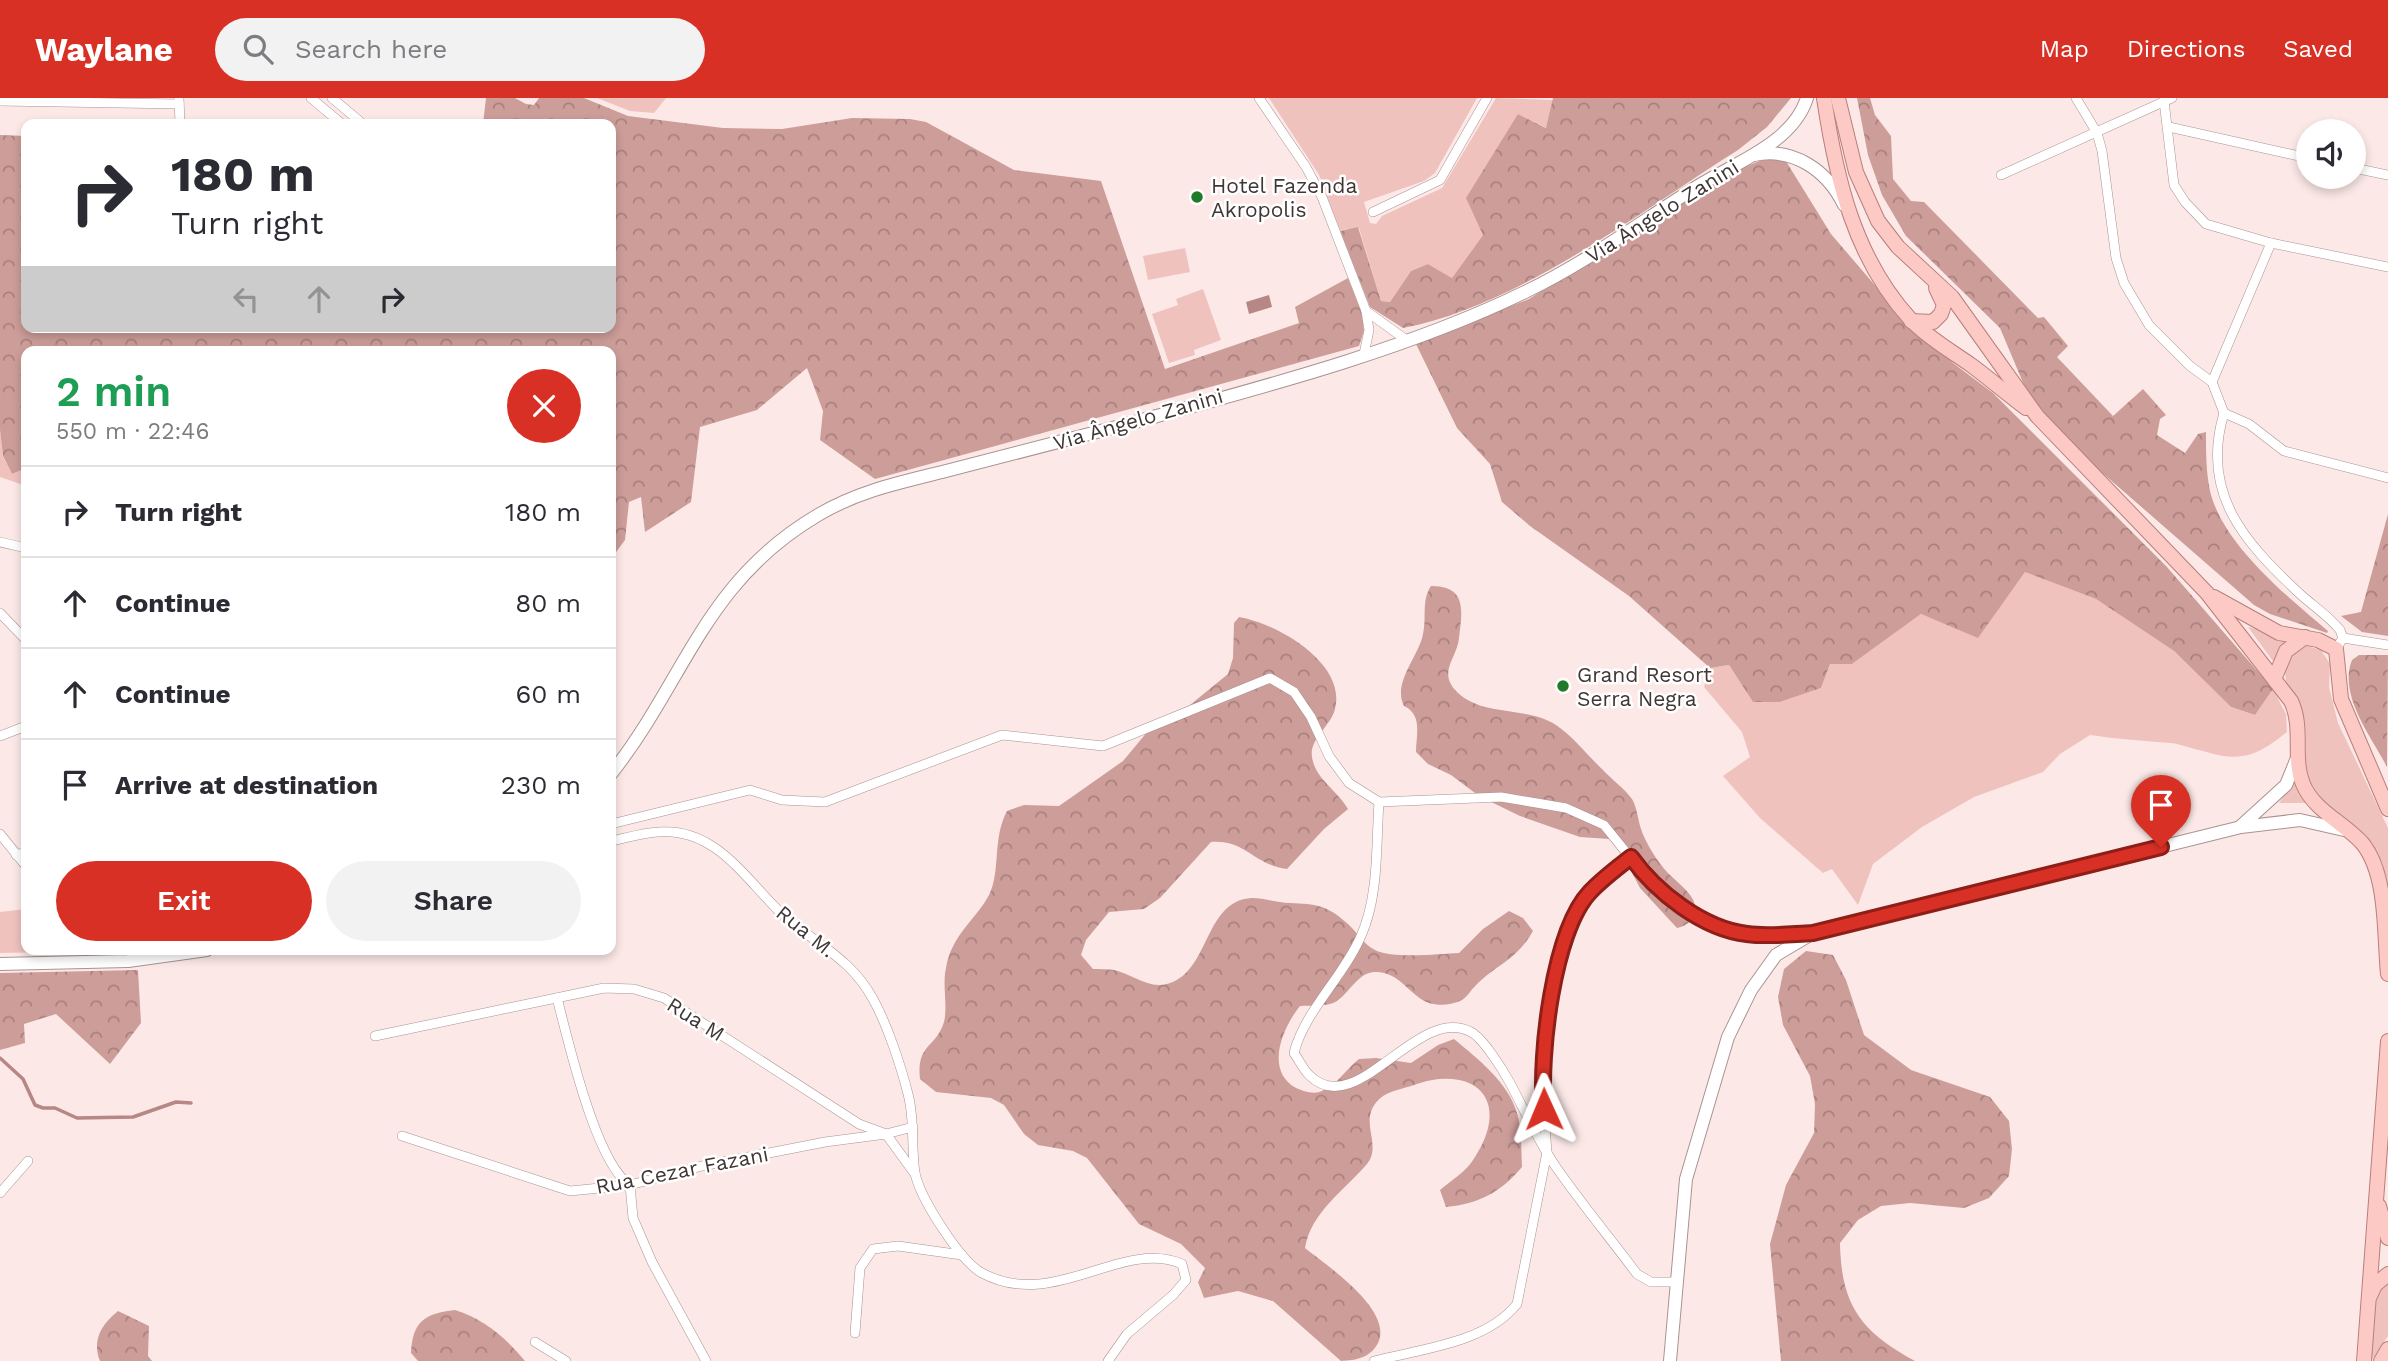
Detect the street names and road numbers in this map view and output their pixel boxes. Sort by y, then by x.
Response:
street label: Via Ângelo Zanini [1581,154,1743,268]
street label: Via Ângelo Zanini [1050,383,1226,455]
street label: Rua M. [771,900,841,962]
street label: Rua M [663,992,729,1046]
street label: Rua Cezar Fazani [594,1141,770,1199]

